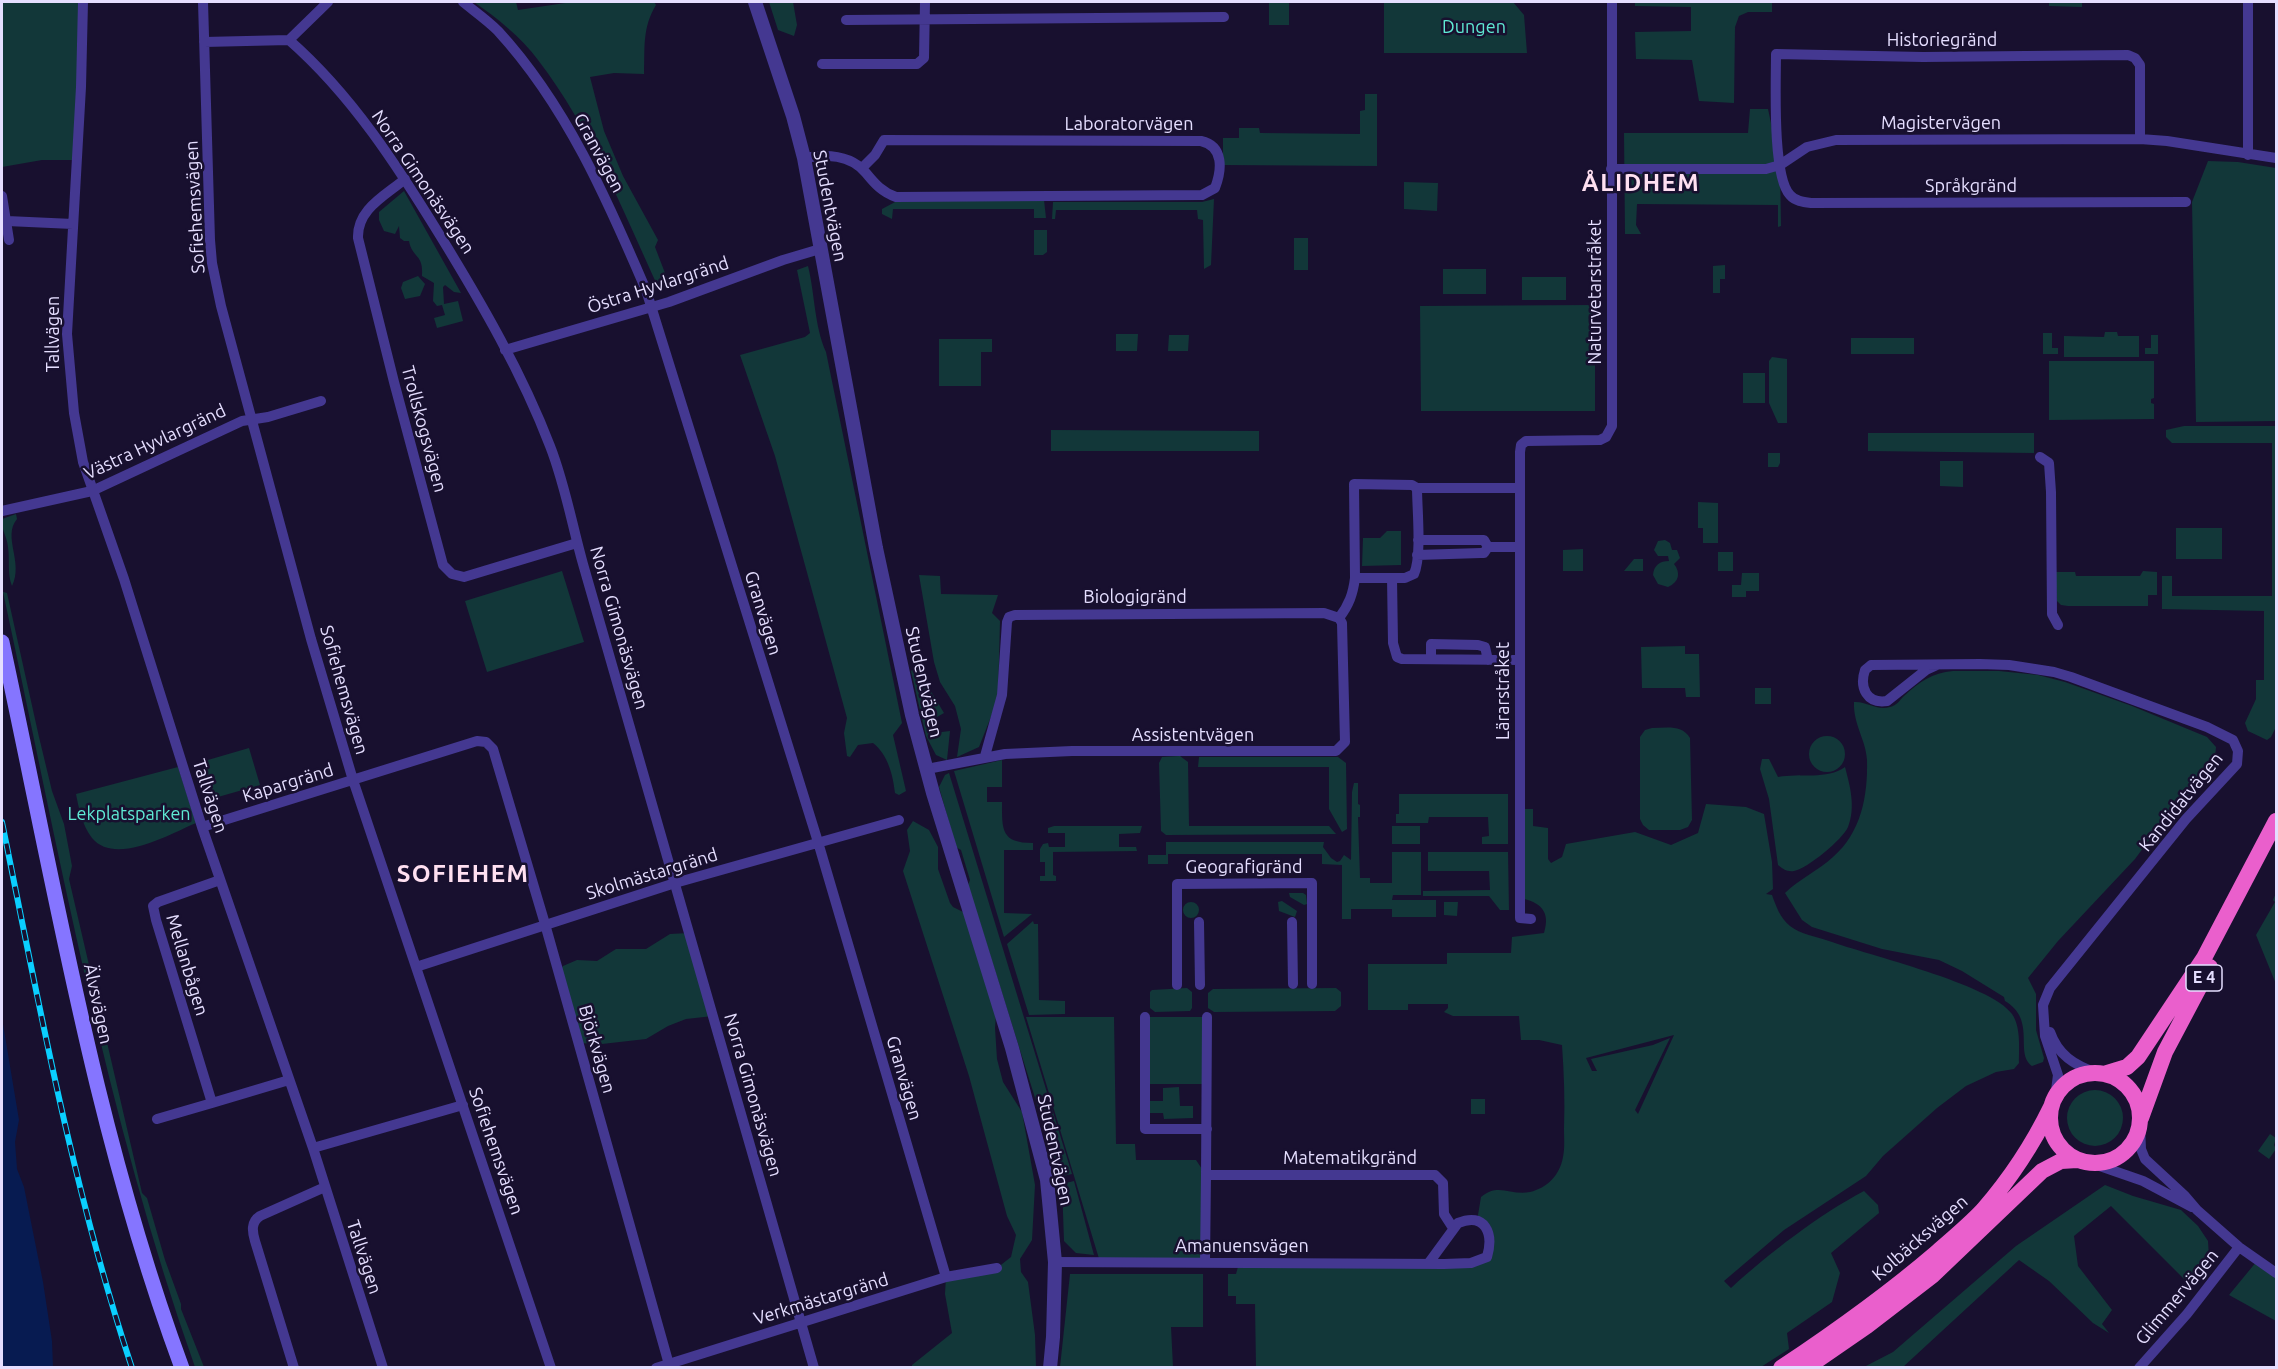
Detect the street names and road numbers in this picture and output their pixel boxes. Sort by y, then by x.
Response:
street label: Historiegränd [1887,29,1997,51]
street label: Norra Gimonäsvägen [367,106,479,258]
street label: Granvägen [569,110,629,196]
street label: Magistervägen [1881,112,2001,134]
street label: Laboratorvägen [1065,113,1193,135]
street label: Sofiehemsvägen [181,140,209,274]
street label: Studentvägen [809,148,851,264]
street label: Språkgränd [1925,175,2017,197]
street label: Naturvetarstråket [1584,219,1606,365]
street label: Östra Hyvlargränd [585,252,731,318]
street label: Tallvägen [42,296,64,372]
street label: Trollskogsvägen [397,363,451,495]
street label: Västra Hyvlargränd [81,400,229,484]
street label: Norra Gimonäsvägen [585,544,653,712]
street label: Granvägen [740,568,786,658]
street label: Biologigränd [1083,586,1187,608]
street label: Sofiehemsvägen [315,623,373,757]
street label: Studentvägen [901,624,947,740]
street label: Lärarstråket [1492,642,1514,740]
street label: Assistentvägen [1132,724,1254,746]
street label: Kandidatvägen [2135,748,2227,856]
street label: Tallvägen [188,756,232,836]
street label: Kapargränd [240,759,336,807]
street label: Skolmästargränd [584,844,720,904]
street label: Geografigränd [1185,856,1303,878]
street label: Mellanbågen [161,912,213,1018]
street label: Älvsvägen [79,962,117,1046]
road number: E 4 [2186,965,2222,991]
street label: Björkvägen [574,1002,620,1096]
street label: Norra Gimonäsvägen [719,1011,787,1179]
street label: Granvägen [882,1033,926,1123]
street label: Sofiehemsvägen [464,1084,528,1218]
street label: Studentvägen [1033,1092,1077,1208]
street label: Matematikgränd [1283,1147,1417,1169]
street label: Kolbäcksvägen [1868,1191,1972,1285]
street label: Tallvägen [342,1217,386,1297]
street label: Amanuensvägen [1175,1235,1309,1257]
street label: Glimmervägen [2131,1245,2223,1349]
street label: Verkmästargränd [751,1268,891,1330]

